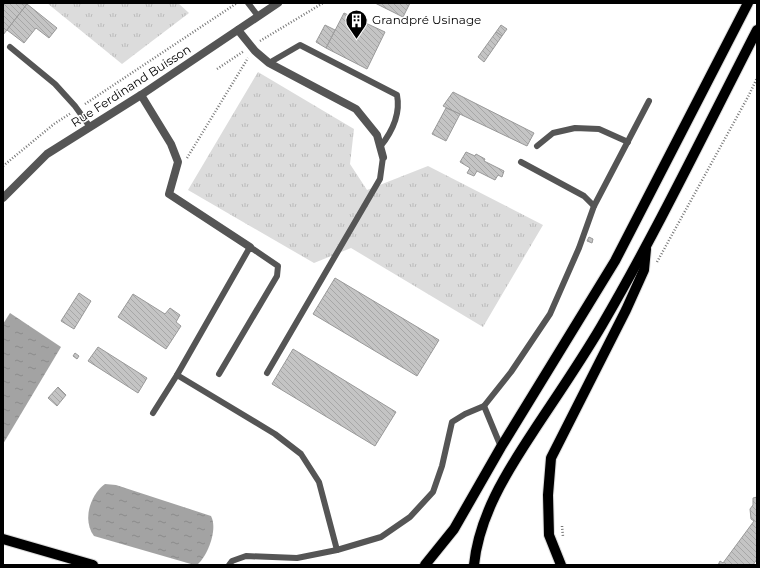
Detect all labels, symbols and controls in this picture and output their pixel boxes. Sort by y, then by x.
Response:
building icon: Grandpré Usinage [343,7,369,40]
place label: Grandpré Usinage [372,12,481,27]
street label: Rue Ferdinand Buisson [68,41,194,130]

